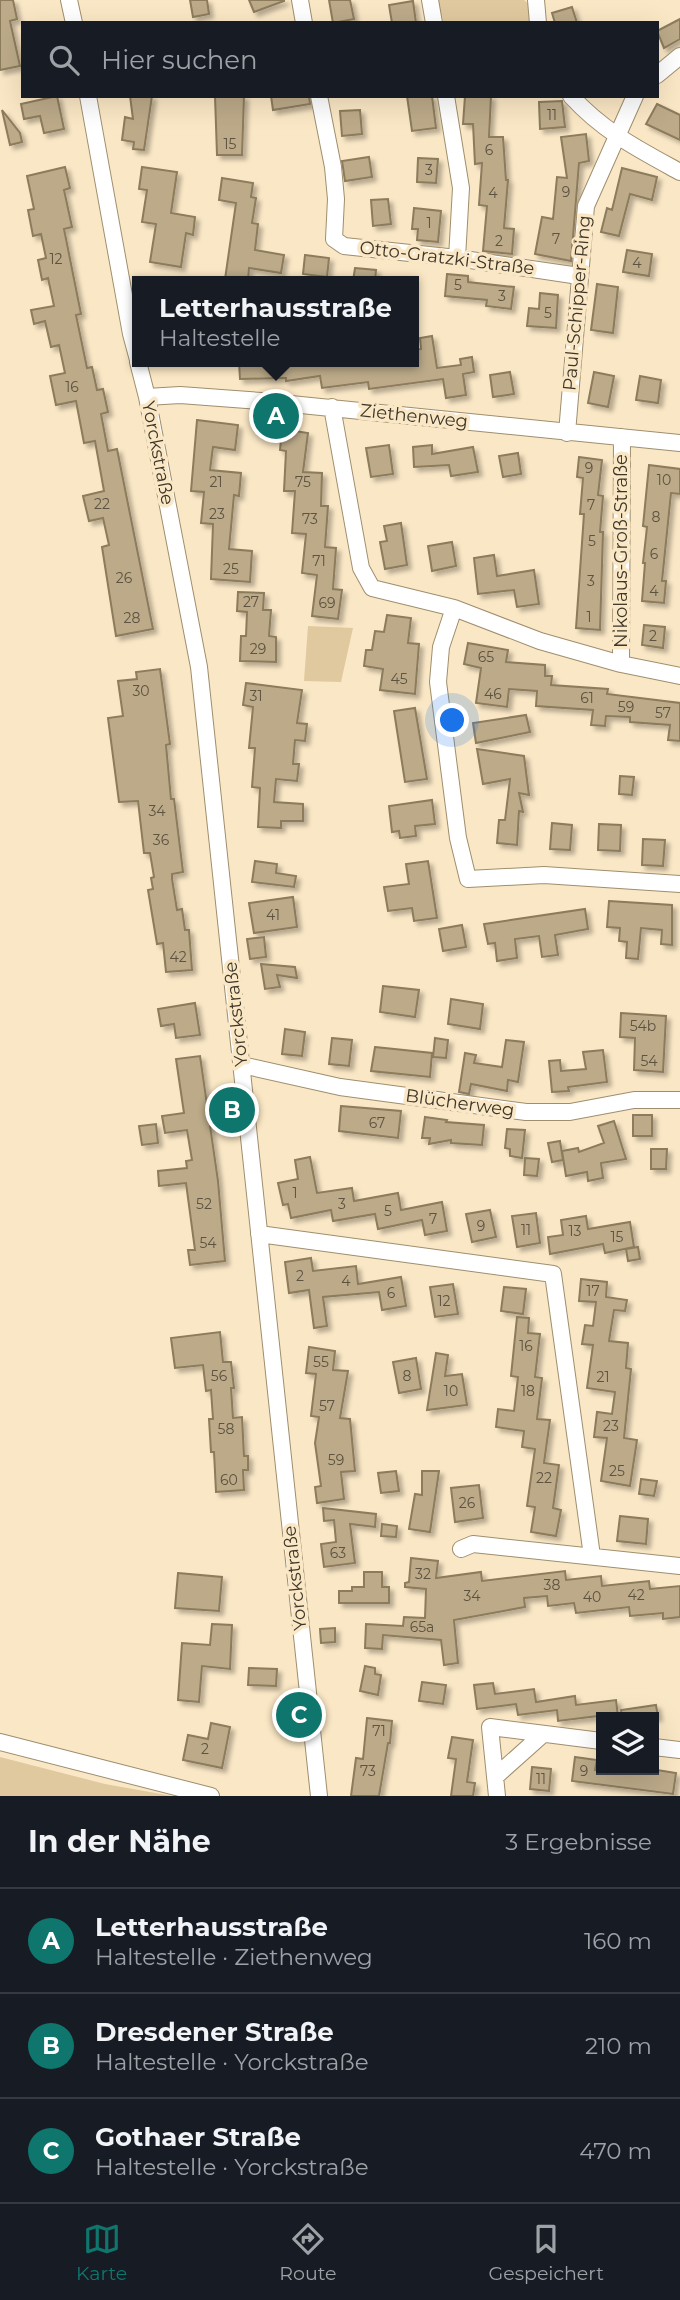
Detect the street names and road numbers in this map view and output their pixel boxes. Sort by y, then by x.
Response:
street label: Paul-Schipper-Ring [558,214,596,392]
street label: Otto-Gratzki-Straße [358,236,536,280]
street label: Yorckstraße [137,399,179,507]
street label: Ziethenweg [359,399,469,433]
street label: Nikolaus-Groß-Straße [610,454,632,648]
street label: Yorckstraße [220,960,252,1067]
street label: Blücherweg [404,1084,516,1122]
street label: Yorckstraße [279,1524,311,1631]

